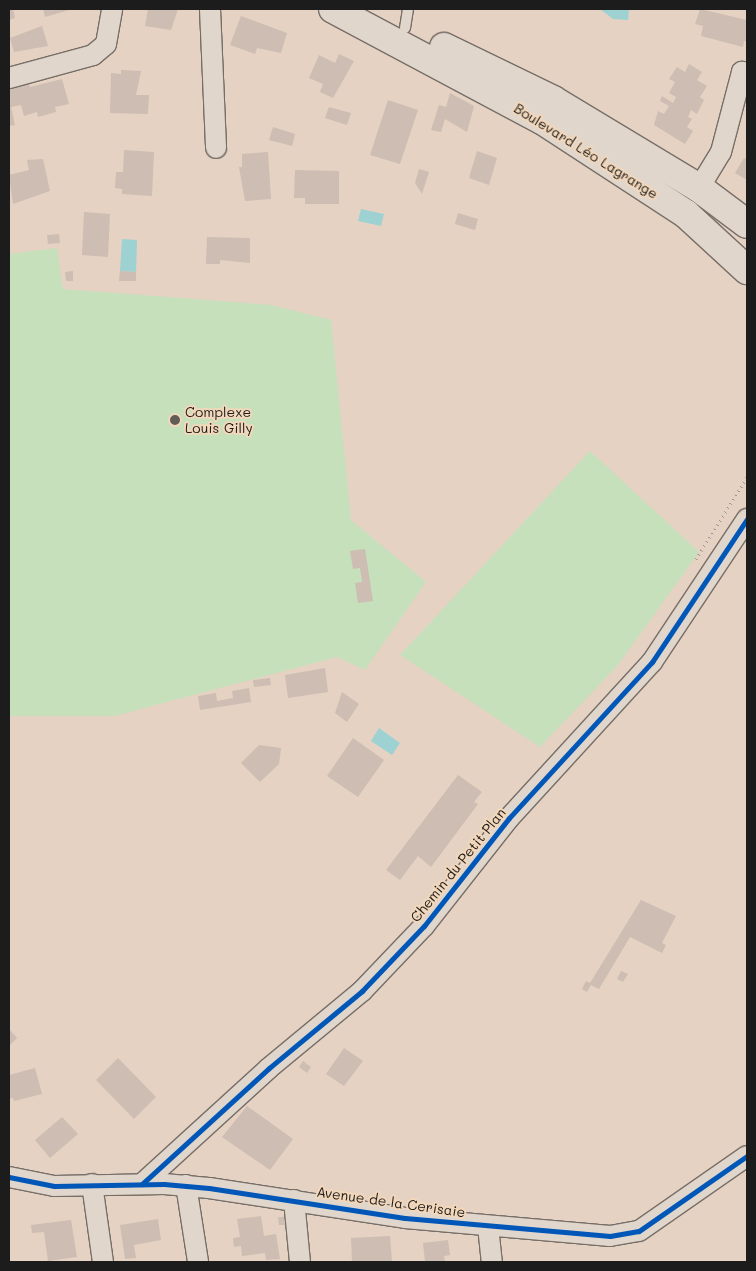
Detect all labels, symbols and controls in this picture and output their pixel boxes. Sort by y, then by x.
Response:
street label: Boulevard Léo Lagrange [511,100,661,202]
place label: Complexe Louis Gilly [185,404,253,437]
marker: Complexe Louis Gilly [169,414,181,426]
street label: Chemin du Petit Plan [407,804,509,926]
street label: Avenue de la Cerisaie [316,1183,466,1221]

